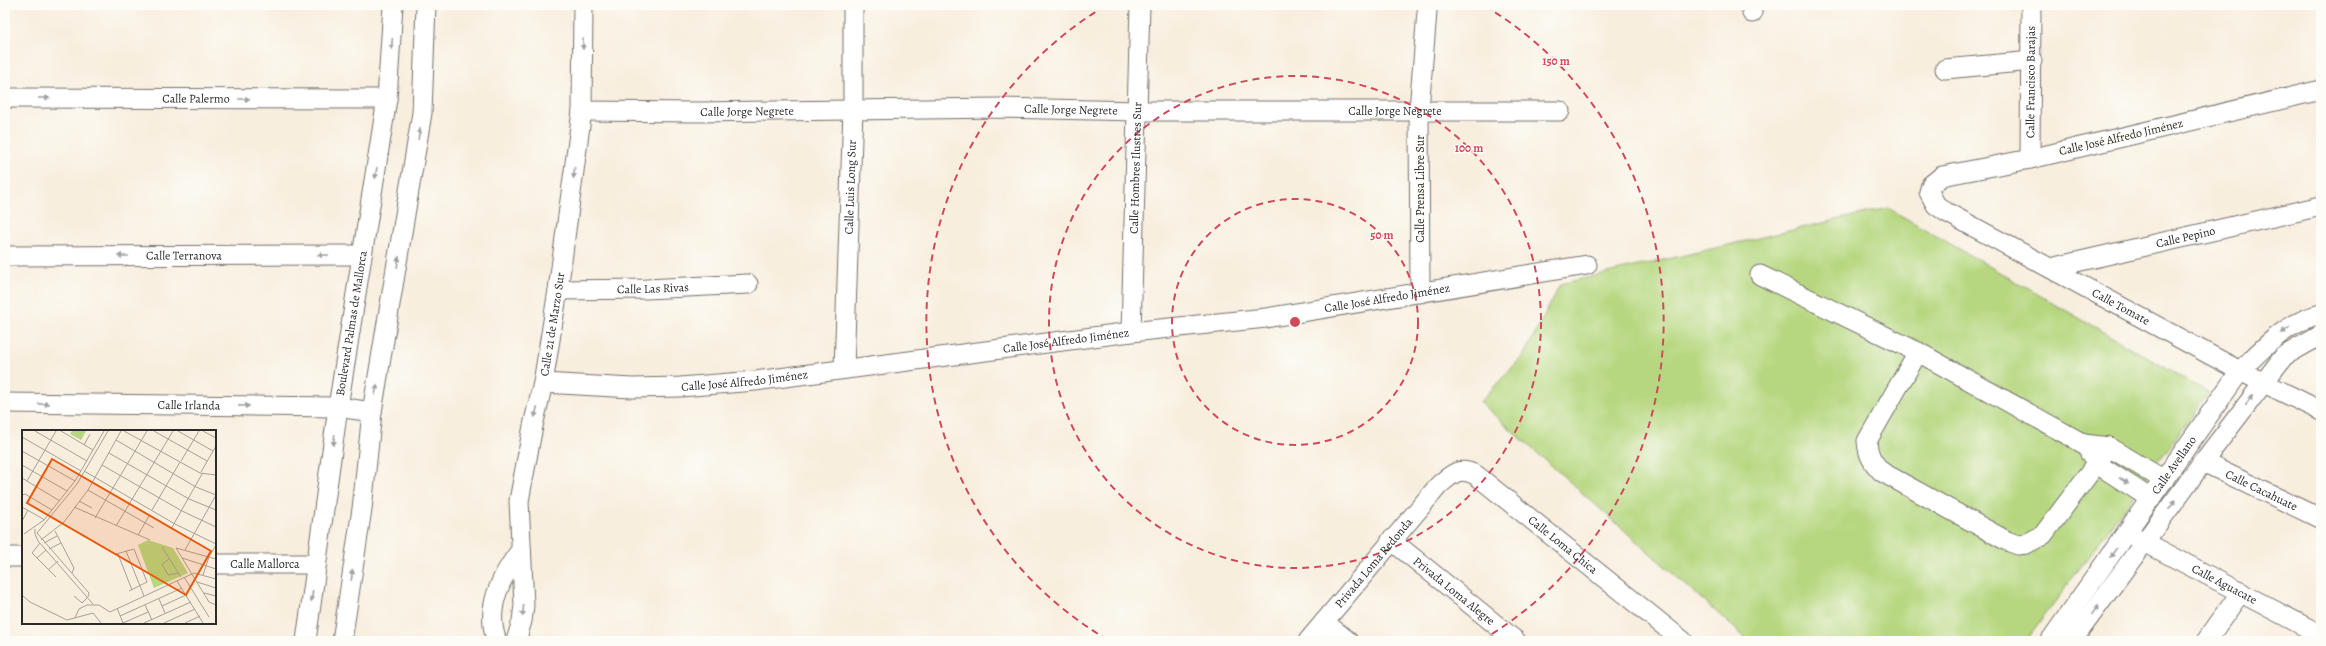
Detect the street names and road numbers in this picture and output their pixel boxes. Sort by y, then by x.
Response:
street label: Calle Francisco Barajas [2022,26,2039,138]
street label: Calle Palermo [162,90,230,107]
street label: Calle Jorge Negrete [1024,101,1118,119]
street label: Calle Hombres Ilustres Sur [1126,102,1145,234]
street label: Calle Jorge Negrete [700,103,794,120]
street label: Calle Jorge Negrete [1348,103,1442,119]
street label: Calle José Alfredo Jiménez [2057,115,2185,159]
street label: Calle Prensa Libre Sur [1412,135,1428,243]
street label: Calle Luis Long Sur [841,139,860,235]
street label: Calle Pepino [2154,222,2217,252]
street label: Calle Terranova [146,247,222,264]
street label: Boulevard Palmas de Mallorca [332,249,371,397]
street label: Calle 21 de Marzo Sur [536,271,568,377]
street label: Calle Las Rivas [617,279,689,297]
street label: Calle José Alfredo Jiménez [1323,280,1451,316]
street label: Calle Tomate [2089,284,2153,329]
street label: Calle José Alfredo Jiménez [1002,324,1130,357]
street label: Calle José Alfredo Jiménez [681,366,809,395]
street label: Calle Irlanda [158,397,221,414]
street label: Calle Avellano [2148,433,2200,498]
street label: Calle Cacahuate [2223,466,2300,515]
street label: Calle Loma Chica [1525,512,1601,578]
street label: Privada Loma Redonda [1331,514,1416,611]
street label: Privada Loma Alegre [1410,553,1498,629]
street label: Calle Mallorca [230,556,300,572]
street label: Calle Aguacate [2189,560,2260,608]

